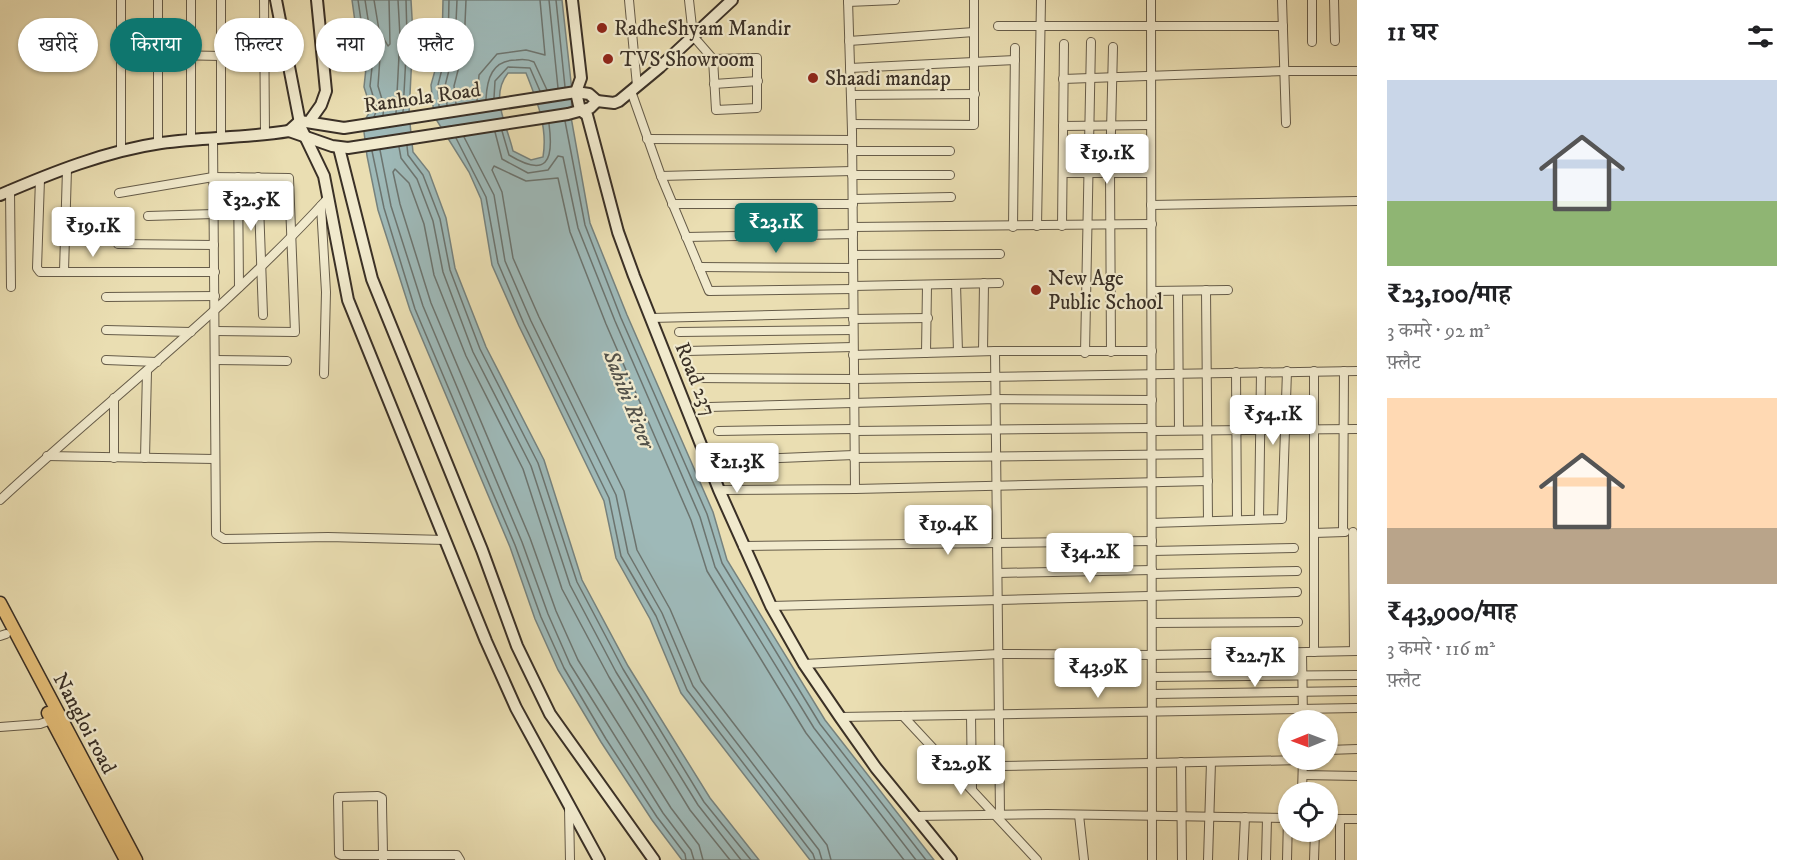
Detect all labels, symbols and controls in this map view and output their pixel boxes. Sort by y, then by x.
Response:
place label: RadheShyam Mandir [614,16,791,42]
text: 11 घर [1387,16,1438,49]
chip: खरीदें [18,18,98,72]
chip: किराया [110,18,202,72]
chip: फ़िल्टर [214,18,304,72]
chip: नया [316,18,385,72]
chip: फ़्लैट [397,18,474,72]
icon: filters [1744,20,1777,53]
marker: RadheShyam Mandir [595,21,609,35]
place label: TVS Showroom [620,47,755,73]
marker: TVS Showroom [601,52,615,66]
place label: Shaadi mandap [825,66,951,92]
marker: Shaadi mandap [806,71,820,85]
street label: Ranhola Road [362,77,483,119]
icon: home [1528,119,1636,227]
pin: ₹19.1K [1058,134,1156,185]
text: ₹19.1K [1080,141,1134,166]
pin: ₹32.5K [202,181,300,232]
text: ₹32.5K [222,188,280,213]
pin: ₹23.1K [727,203,825,254]
pin: ₹19.1K [44,207,142,258]
text: ₹23.1K [749,210,803,235]
text: ₹19.1K [66,214,120,239]
place label: New Age Public School [1048,266,1164,316]
text: ₹23,100/माह [1387,278,1511,311]
marker: New Age Public School [1029,283,1043,297]
text: 3 कमरे · 92 m² [1387,319,1490,344]
street label: Road 237 [669,339,722,420]
water label: Sahibi River [596,346,661,455]
text: फ़्लैट [1387,351,1420,376]
pin: ₹54.1K [1224,395,1322,446]
text: ₹54.1K [1244,402,1302,427]
icon: home [1528,437,1636,545]
pin: ₹21.3K [688,443,786,494]
text: ₹21.3K [710,450,764,475]
pin: ₹19.4K [899,505,997,556]
text: ₹19.4K [918,512,978,537]
pin: ₹34.2K [1041,533,1139,584]
text: ₹34.2K [1060,540,1120,565]
text: ₹43,900/माह [1387,596,1517,629]
pin: ₹22.7K [1206,637,1304,688]
text: 3 कमरे · 116 m² [1387,637,1495,662]
text: ₹22.7K [1225,644,1285,669]
pin: ₹43.9K [1049,648,1147,699]
text: ₹43.9K [1068,655,1128,680]
street label: Nangloi road [47,669,122,779]
text: फ़्लैट [1387,669,1420,694]
north arrow [1278,710,1338,770]
map controls [1278,710,1338,842]
pin: ₹22.9K [912,745,1010,796]
text: ₹22.9K [931,752,991,777]
button: locate [1278,782,1338,842]

